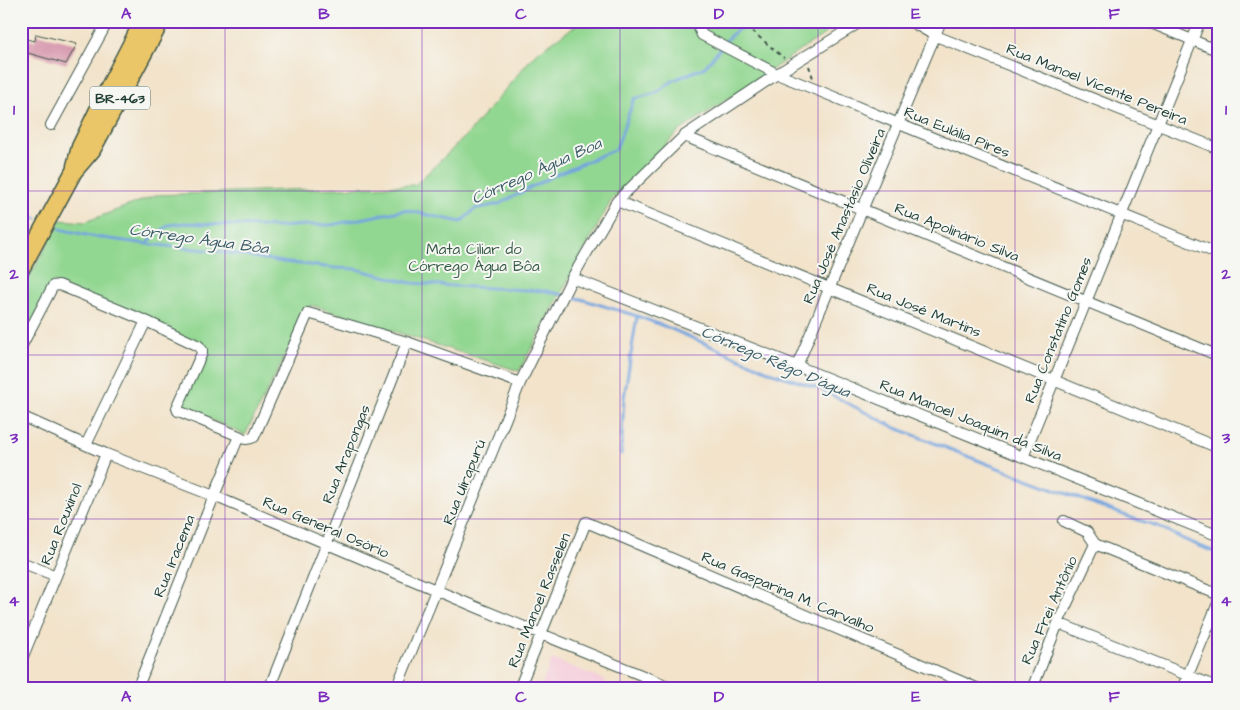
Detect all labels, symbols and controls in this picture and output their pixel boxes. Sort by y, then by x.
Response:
text: A [121,3,132,25]
text: B [318,3,330,25]
text: C [515,3,527,25]
text: D [714,3,725,25]
text: E [911,3,921,25]
text: F [1108,3,1120,25]
street label: Rua Manoel Vicente Pereira [1003,38,1191,131]
road number: BR-463 [90,86,150,110]
text: 1 [13,99,16,121]
text: 1 [1225,99,1228,121]
street label: Rua Eulália Pires [901,102,1013,163]
street label: Rua José Anastásio Oliveira [798,125,891,307]
water label: Córrego Água Boa [468,132,606,210]
street label: Rua Apolinário Silva [891,198,1023,267]
water label: Córrego Água Bôa [128,218,271,261]
park label: Mata Ciliar do Córrego Água Bôa [408,239,540,278]
street label: Rua Constatino Gomes [1019,253,1098,407]
text: 2 [8,263,19,285]
text: 2 [1220,263,1231,285]
street label: Rua José Martins [863,278,985,343]
water label: Córrego Rêgo D'água [697,321,854,404]
street label: Rua Manoel Joaquim da Silva [877,374,1065,467]
street label: Rua Arapongas [317,401,377,507]
text: 3 [9,427,19,449]
text: 3 [1221,427,1231,449]
street label: Rua Uirapurú [438,436,491,528]
street label: Rua Rouxinol [36,480,87,568]
street label: Rua General Osório [259,491,393,564]
street label: Rua Iracema [148,512,201,600]
street label: Rua Manoel Rasselen [503,529,576,671]
street label: Rua Gasparina M. Carvalho [698,546,878,639]
street label: Rua Frei Antônio [1016,552,1083,668]
text: 4 [9,590,20,612]
text: 4 [1221,590,1232,612]
text: A [121,686,132,708]
text: B [318,686,330,708]
text: C [515,686,527,708]
text: D [714,686,725,708]
text: E [911,686,921,708]
text: F [1108,686,1120,708]

